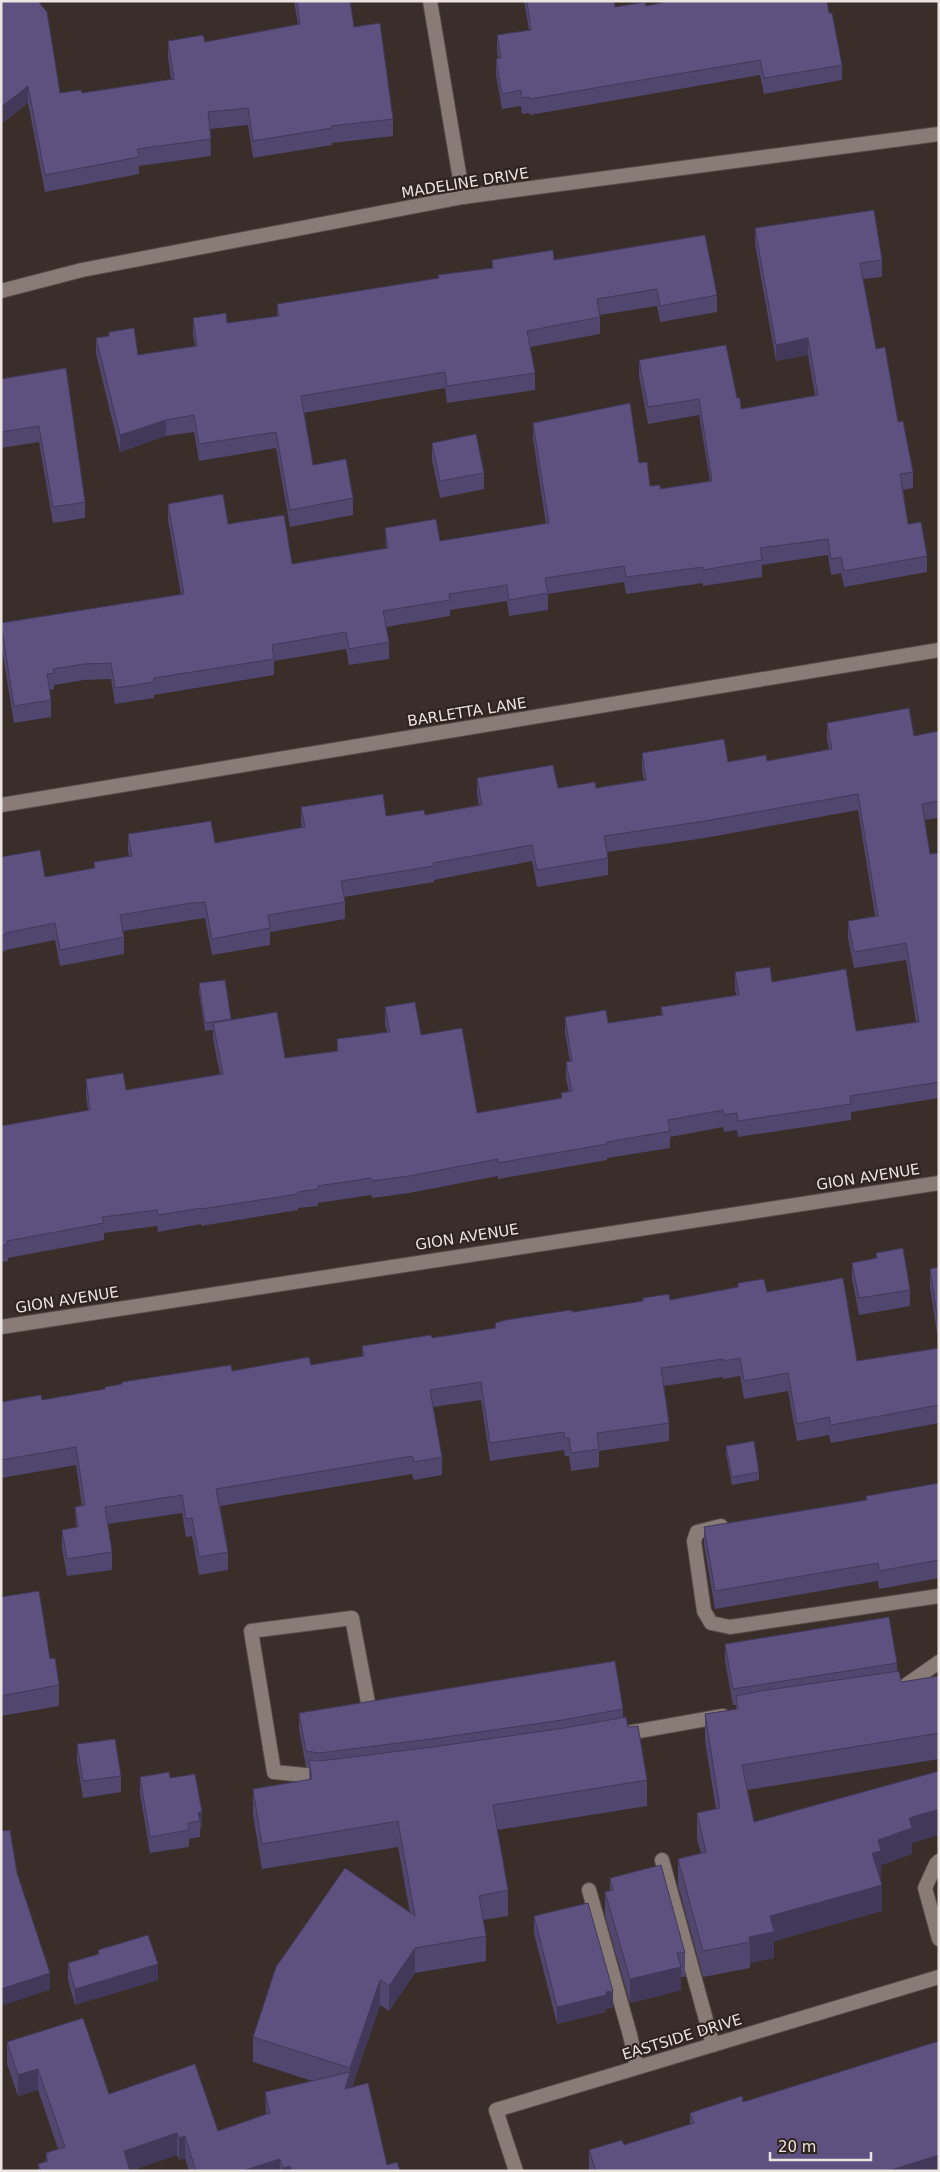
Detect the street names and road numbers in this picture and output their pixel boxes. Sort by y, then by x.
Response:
street label: MADELINE DRIVE [400,164,530,202]
street label: BARLETTA LANE [406,694,528,730]
street label: GION AVENUE [815,1160,921,1194]
street label: GION AVENUE [414,1220,520,1254]
street label: GION AVENUE [14,1283,120,1317]
street label: EASTSIDE DRIVE [620,2010,744,2064]

